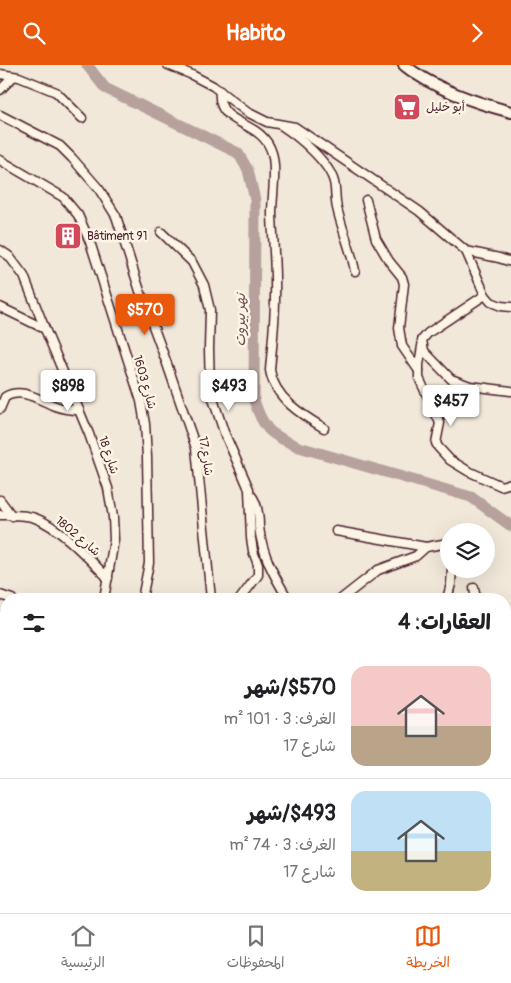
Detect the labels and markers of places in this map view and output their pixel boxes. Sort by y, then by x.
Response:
supermarket icon: أبو خليل [392,92,422,122]
place label: أبو خليل [426,100,465,115]
building icon: Bâtiment 91 [53,221,83,251]
place label: Bâtiment 91 [87,229,147,244]
pin: $570 [115,293,175,336]
pin: $898 [38,369,98,412]
pin: $493 [199,369,259,412]
pin: $457 [421,385,481,427]

